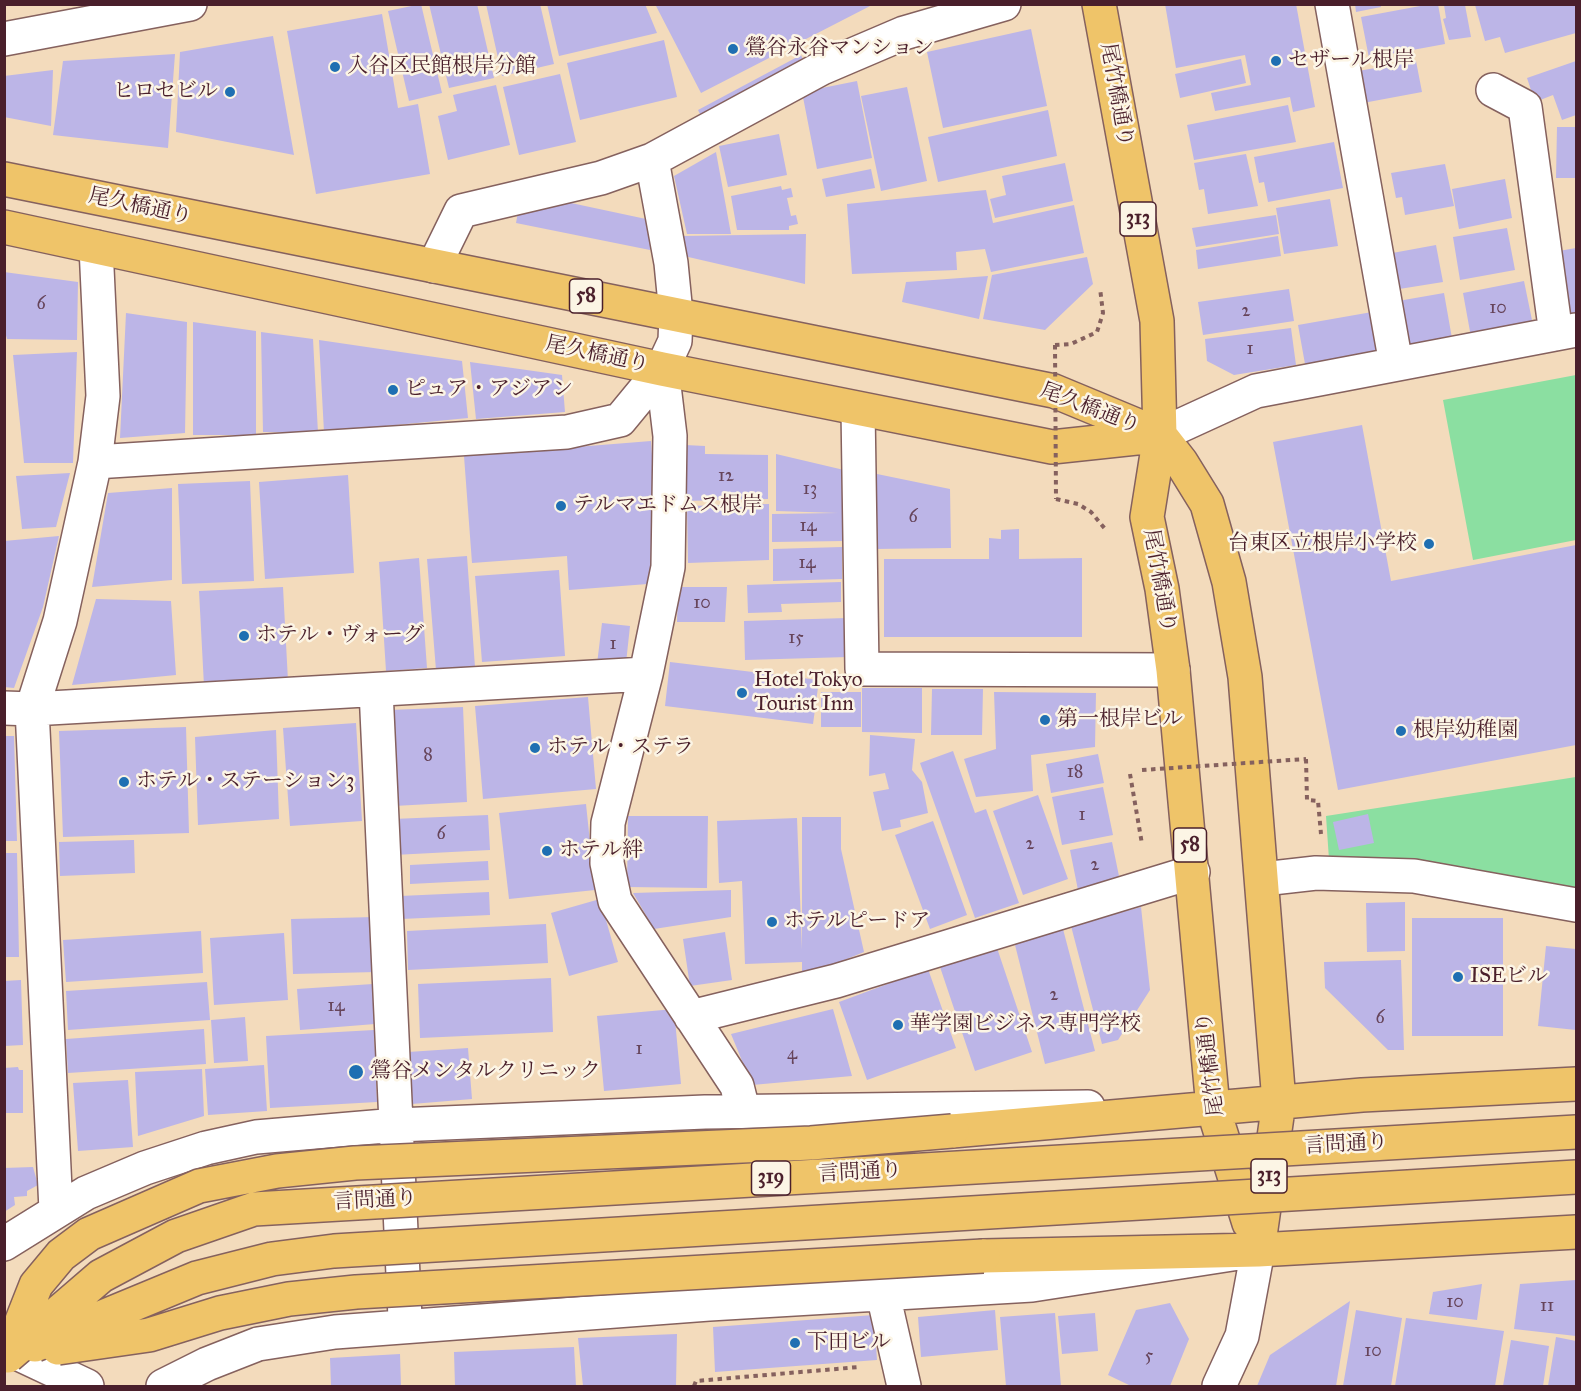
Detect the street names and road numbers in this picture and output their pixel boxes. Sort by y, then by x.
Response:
street label: 尾竹橋通り [1094,41,1138,149]
street label: 尾久橋通り [86,184,194,230]
road number: 313 [1120,202,1156,236]
road number: 58 [570,279,602,313]
street label: 尾久橋通り [543,332,651,378]
street label: 尾久橋通り [1036,378,1144,440]
street label: 尾竹橋通り [1137,527,1181,635]
road number: 58 [1174,828,1206,862]
street label: 尾竹橋通り [1192,1010,1230,1118]
street label: 言問通り [1303,1130,1389,1160]
street label: 言問通り [817,1158,903,1188]
road number: 313 [1251,1159,1287,1193]
road number: 319 [752,1161,790,1195]
street label: 言問通り [332,1186,418,1216]

